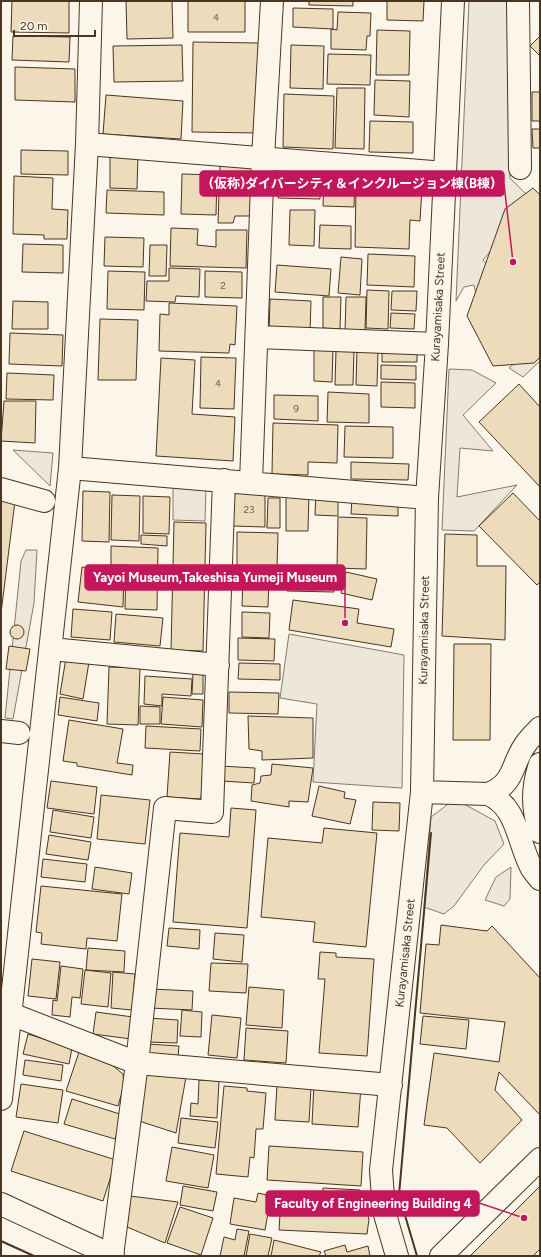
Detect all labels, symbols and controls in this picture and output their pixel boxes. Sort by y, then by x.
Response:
house number: 4 [213,11,219,24]
scale bar [14,12,95,38]
text: 20 m [20,19,48,33]
callout: (仮称)ダイバーシティ＆インクルージョン棟(B棟) [200,171,504,196]
text: (仮称)ダイバーシティ＆インクルージョン棟(B棟) [209,176,495,191]
street label: Kurayamisaka Street [428,252,448,362]
house number: 2 [220,279,226,292]
house number: 4 [215,377,221,390]
house number: 9 [293,402,299,415]
house number: 23 [243,503,255,516]
callout: Yayoi Museum,Takeshisa Yumeji Museum [85,565,345,590]
text: Yayoi Museum,Takeshisa Yumeji Museum [93,570,337,585]
street label: Kurayamisaka Street [416,575,432,685]
street label: Kurayamisaka Street [392,897,418,1008]
callout: Faculty of Engineering Building 4 [266,1191,479,1216]
text: Faculty of Engineering Building 4 [274,1196,472,1211]

